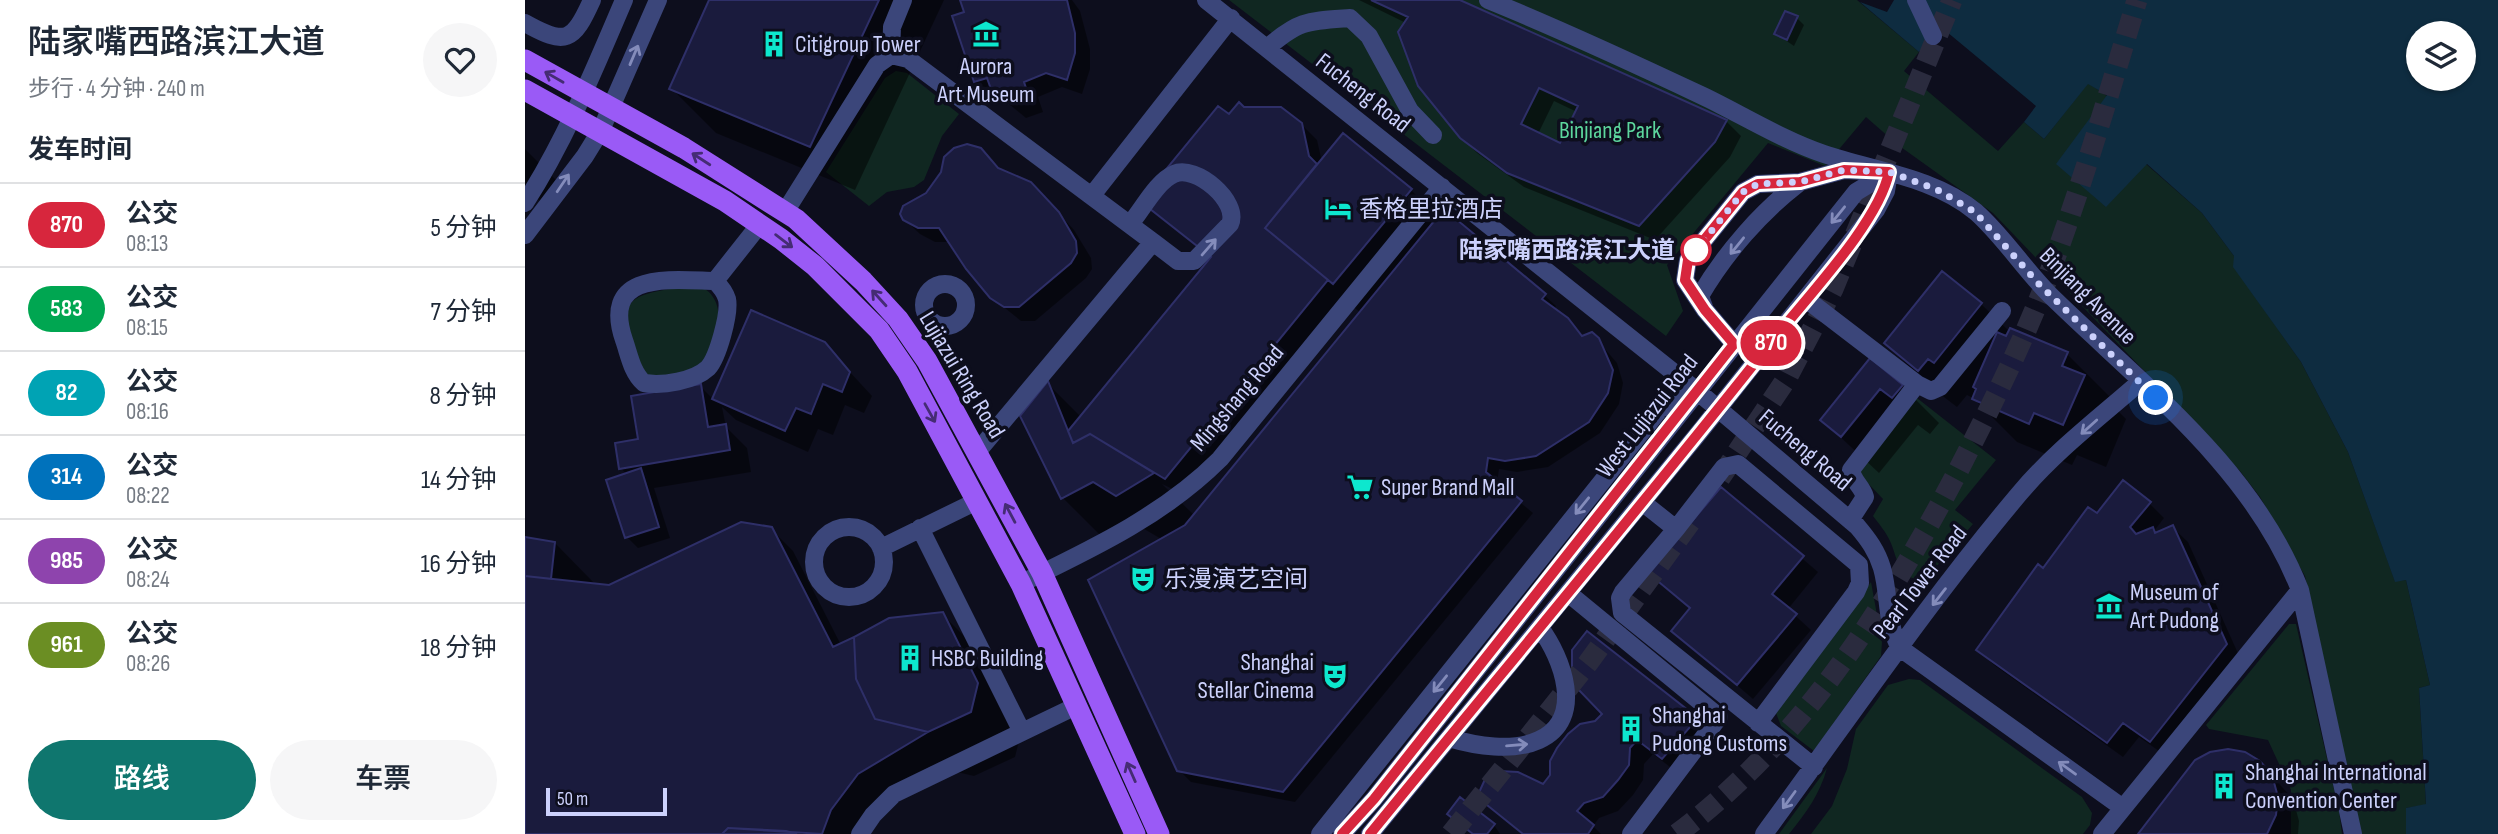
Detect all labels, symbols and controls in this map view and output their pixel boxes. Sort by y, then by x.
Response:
museum icon: Aurora Art Museum [971,19,1001,49]
map controls [2406,21,2476,91]
button: layers [2406,21,2476,91]
text: 陆家嘴西路滨江大道 [28,23,325,63]
button: heart [423,23,497,97]
building icon: Citigroup Tower [759,29,789,59]
place label: Citigroup Tower [795,30,921,59]
one-way arrow [628,44,641,66]
street label: Fucheng Road [1310,47,1416,139]
place label: Aurora Art Museum [936,52,1035,109]
one-way arrow [545,69,565,83]
text: 步行 · 4 分钟 · 240 m [28,75,205,103]
park label: Binjiang Park [1559,116,1661,145]
text: 发车时间 [28,135,132,166]
one-way arrow [692,151,711,166]
one-way arrow [556,174,571,193]
hotel icon: 香格里拉酒店 [1323,194,1353,224]
place label: 香格里拉酒店 [1359,195,1503,224]
text: 公交 [126,199,178,230]
one-way arrow [1831,205,1846,224]
text: 870 [50,210,83,239]
text: 5 分钟 [430,213,497,244]
text: 08:13 [126,230,168,258]
one-way arrow [775,234,793,249]
marker: 陆家嘴西路滨江大道 [1681,235,1711,265]
place label: 陆家嘴西路滨江大道 [1459,236,1675,265]
one-way arrow [1729,237,1745,255]
one-way arrow [1201,238,1217,256]
street label: Binjiang Avenue [2033,241,2143,351]
text: 公交 [126,283,178,314]
one-way arrow [871,289,887,307]
text: 583 [50,294,83,323]
text: 7 分钟 [430,297,497,328]
street label: Lujiazui Ring Road [913,306,1011,444]
text: 08:15 [126,314,168,342]
line badge: 870 [1731,320,1811,366]
text: 870 [1754,328,1788,357]
street label: Mingshang Road [1184,339,1290,457]
street label: West Lujiazui Road [1590,349,1704,483]
text: 公交 [126,367,178,398]
text: 82 [55,378,78,407]
your location [2138,380,2173,415]
text: 8 分钟 [429,381,497,412]
text: 08:16 [126,398,169,426]
one-way arrow [923,403,937,423]
street label: Fucheng Road [1753,403,1857,497]
one-way arrow [2080,419,2098,435]
text: 公交 [126,451,178,482]
text: 314 [51,462,82,491]
text: 14 分钟 [421,465,497,496]
supermarket icon: Super Brand Mall [1345,472,1375,502]
place label: Super Brand Mall [1381,473,1515,502]
text: 08:22 [126,482,170,510]
one-way arrow [1574,497,1590,515]
one-way arrow [1003,503,1016,524]
street label: Pearl Tower Road [1867,520,1973,644]
text: 公交 [126,535,178,566]
text: 985 [50,546,83,575]
text: 16 分钟 [420,549,497,580]
theatre icon: 乐漫演艺空间 [1128,564,1158,594]
place label: 乐漫演艺空间 [1164,565,1308,594]
text: 08:24 [126,566,170,594]
place label: Museum of Art Pudong [2129,578,2220,635]
one-way arrow [1931,588,1946,606]
museum icon: Museum of Art Pudong [2094,591,2124,621]
text: 公交 [126,619,178,650]
text: 961 [50,630,83,659]
text: 18 分钟 [420,633,497,664]
building icon: HSBC Building [895,643,925,673]
place label: HSBC Building [931,644,1044,673]
place label: Shanghai Stellar Cinema [1197,648,1314,705]
text: 08:26 [126,650,170,678]
theatre icon: Shanghai Stellar Cinema [1320,661,1350,691]
one-way arrow [1433,675,1448,693]
place label: Shanghai Pudong Customs [1652,701,1787,758]
building icon: Shanghai Pudong Customs [1616,714,1646,744]
one-way arrow [1505,738,1527,751]
button: 路线 [28,740,256,820]
button: 车票 [270,740,497,820]
place label: Shanghai International Convention Center [2245,758,2427,815]
one-way arrow [2058,761,2077,775]
one-way arrow [1124,762,1137,783]
building icon: Shanghai International Convention Center [2209,771,2239,801]
scale bar [546,785,667,817]
text: 50 m [557,788,588,811]
one-way arrow [1782,790,1796,809]

